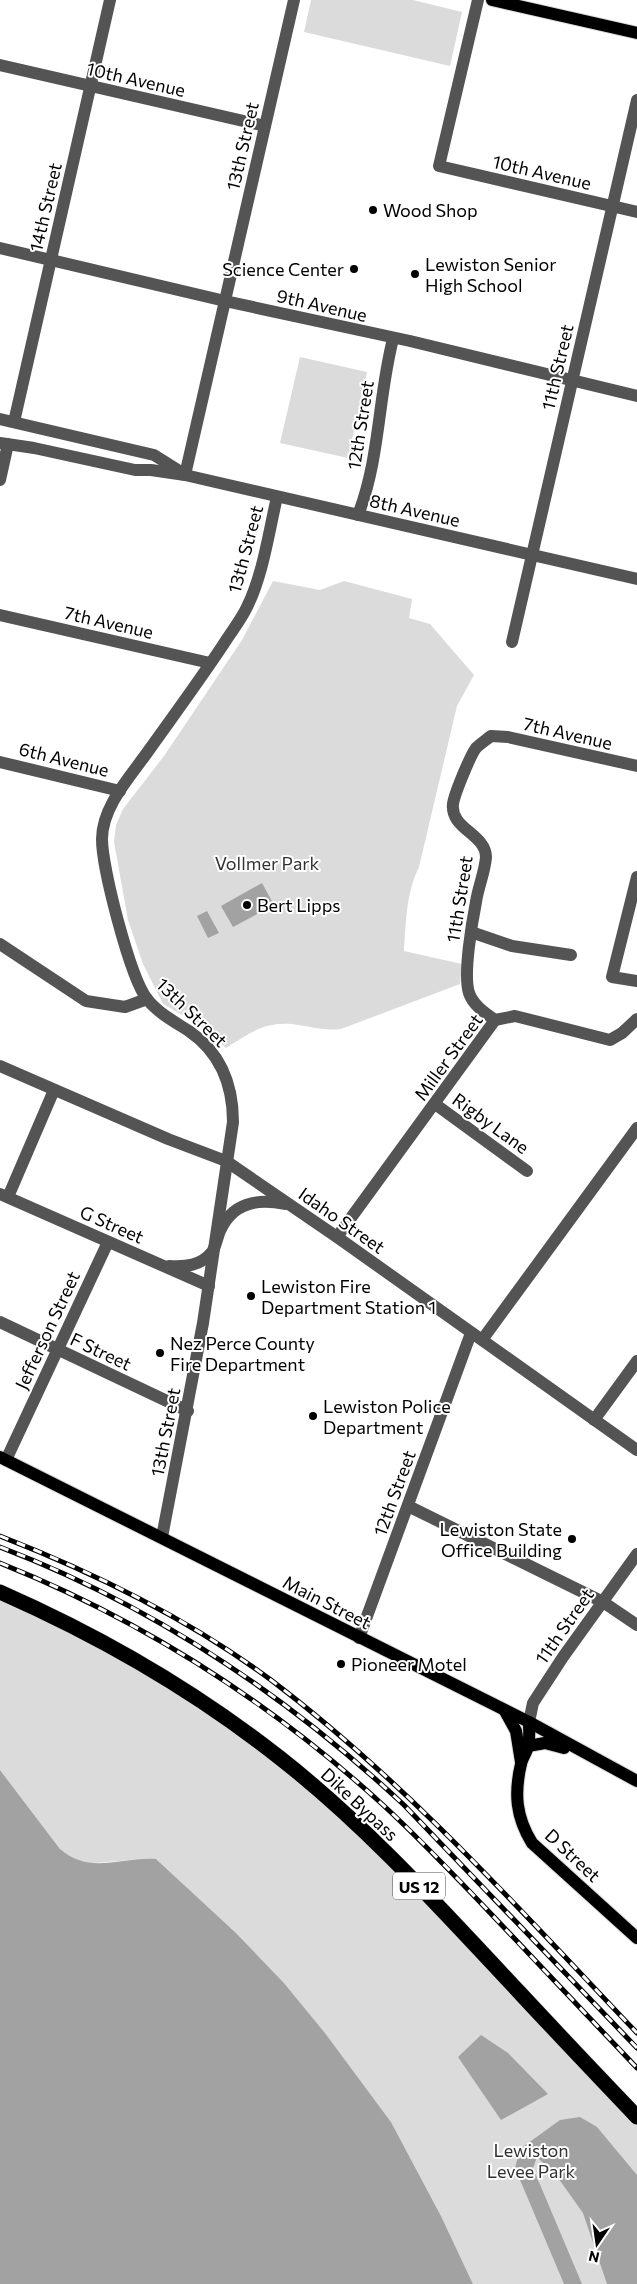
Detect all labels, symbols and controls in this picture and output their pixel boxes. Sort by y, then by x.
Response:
street label: 10th Avenue [85,57,187,101]
street label: 13th Street [221,100,263,192]
street label: 10th Avenue [491,150,593,194]
street label: 14th Street [24,160,66,254]
place label: Wood Shop [383,199,478,221]
marker: Wood Shop [367,204,379,216]
place label: Lewiston Senior High School [425,253,556,296]
place label: Science Center [222,258,344,280]
marker: Science Center [348,263,360,275]
marker: Lewiston Senior High School [409,268,421,280]
street label: 9th Avenue [275,284,369,326]
street label: 11th Street [536,322,578,412]
street label: 12th Street [342,379,378,471]
street label: 8th Avenue [368,489,462,531]
street label: 13th Street [223,503,267,595]
street label: 7th Avenue [62,601,156,643]
street label: 7th Avenue [521,712,615,754]
street label: 6th Avenue [17,737,111,781]
park label: Vollmer Park [215,852,319,874]
street label: 11th Street [441,854,477,944]
place label: Bert Lipps [257,894,340,916]
marker: Bert Lipps [241,899,253,911]
street label: 13th Street [152,973,232,1051]
street label: Miller Street [409,1009,487,1105]
street label: Rigby Lane [448,1088,534,1158]
street label: Idaho Street [295,1182,389,1258]
street label: G Street [77,1200,147,1248]
street label: Jefferson Street [10,1267,84,1393]
place label: Lewiston Fire Department Station 1 [261,1275,436,1318]
marker: Lewiston Fire Department Station 1 [245,1290,257,1302]
street label: F Street [67,1327,135,1375]
place label: Nez Perce County Fire Department [170,1332,315,1375]
marker: Nez Perce County Fire Department [154,1347,166,1359]
street label: 13th Street [146,1386,184,1478]
place label: Lewiston Police Department [323,1395,451,1438]
marker: Lewiston Police Department [307,1410,319,1422]
street label: 12th Street [368,1447,420,1539]
place label: Lewiston State Office Building [440,1518,562,1561]
marker: Lewiston State Office Building [566,1533,578,1545]
street label: Main Street [279,1570,375,1634]
street label: 11th Street [530,1584,598,1668]
place label: Pioneer Motel [351,1653,467,1675]
marker: Pioneer Motel [335,1658,347,1670]
street label: Dike Bypass [317,1763,403,1845]
street label: D Street [541,1824,605,1886]
road number: US 12 [393,1872,445,1900]
park label: Lewiston Levee Park [487,2139,576,2182]
north arrow [572,2219,622,2269]
text: N [587,2248,601,2267]

